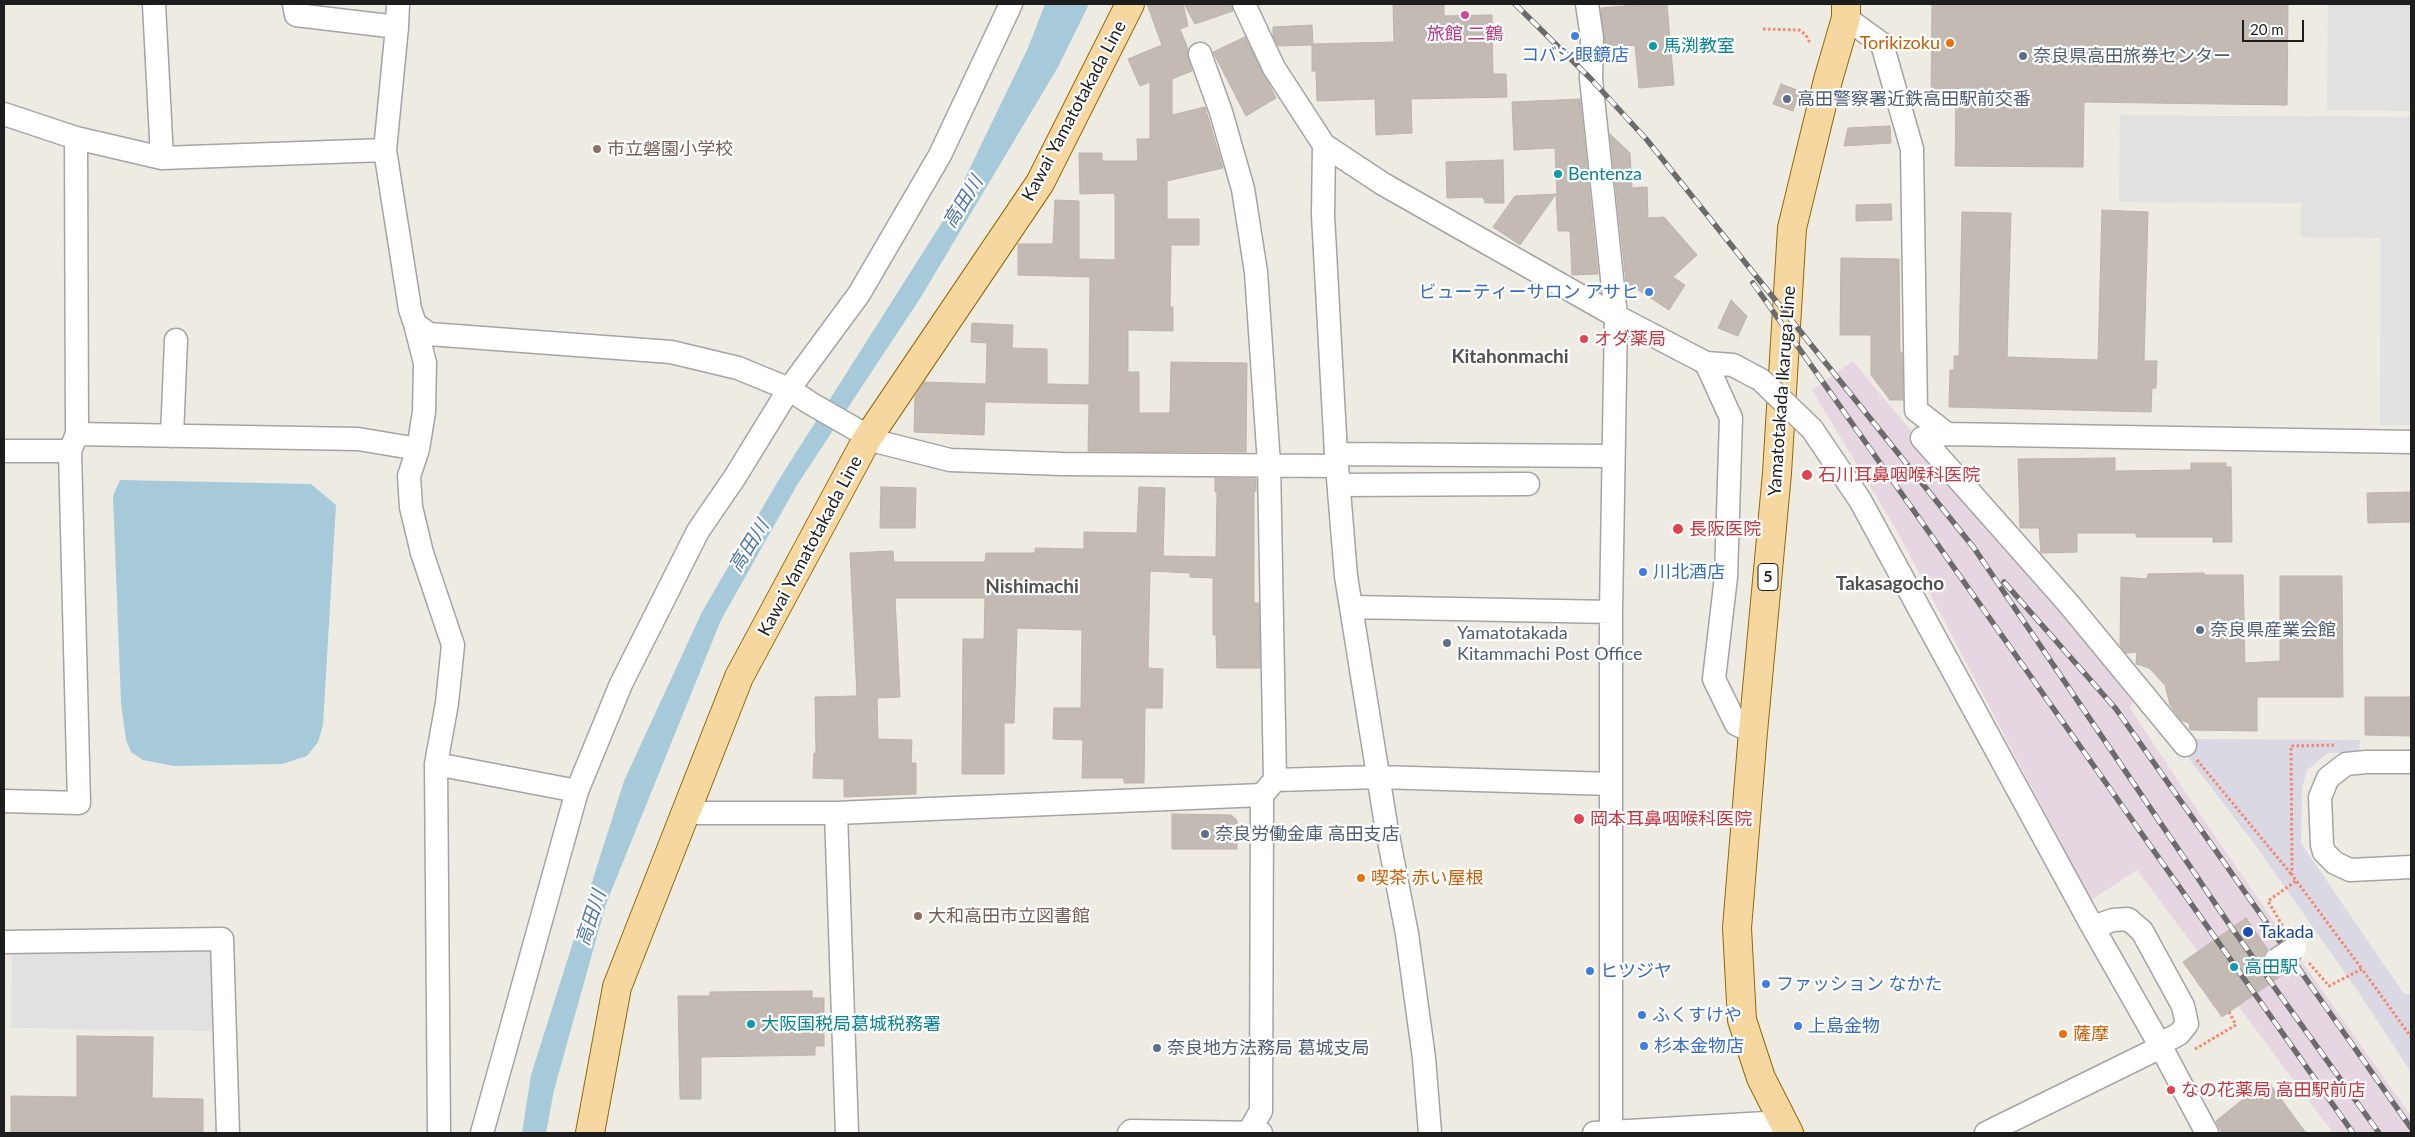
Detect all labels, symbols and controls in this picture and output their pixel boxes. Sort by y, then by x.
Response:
marker: 旅館 二鶴 [1459,9,1471,21]
scale bar [2245,10,2308,42]
street label: Kawai Yamatotakada Line [1017,17,1131,205]
text: 20 m [2250,20,2284,38]
place label: 旅館 二鶴 [1427,23,1503,45]
marker: コバシ眼鏡店 [1569,30,1581,42]
place label: Torikizoku [1860,32,1940,54]
place label: 馬渕教室 [1663,35,1735,57]
marker: Torikizoku [1944,37,1956,49]
marker: 馬渕教室 [1647,40,1659,52]
place label: コバシ眼鏡店 [1521,44,1629,66]
place label: 奈良県高田旅券センター [2033,45,2231,67]
marker: 奈良県高田旅券センター [2017,50,2029,62]
place label: 高田警察署近鉄高田駅前交番 [1797,88,2031,110]
marker: 高田警察署近鉄高田駅前交番 [1781,93,1793,105]
place label: 市立磐園小学校 [607,138,733,160]
marker: 市立磐園小学校 [591,143,603,155]
place label: Bentenza [1568,163,1642,185]
marker: Bentenza [1552,168,1564,180]
water label: 高田川 [938,172,988,232]
place label: ビューティーサロン アサヒ [1418,281,1639,303]
street label: Yamatotakada Ikaruga Line [1764,285,1800,497]
marker: ビューティーサロン アサヒ [1643,286,1655,298]
place label: オダ薬局 [1594,328,1666,350]
marker: オダ薬局 [1578,333,1590,345]
district label: Kitahonmachi [1451,346,1569,368]
street label: Kawai Yamatotakada Line [753,452,867,640]
place label: 石川耳鼻咽喉科医院 [1818,464,1980,486]
marker: 石川耳鼻咽喉科医院 [1800,468,1814,482]
water label: 高田川 [724,516,774,576]
place label: 長阪医院 [1689,518,1761,540]
marker: 長阪医院 [1671,522,1685,536]
place label: 川北酒店 [1653,561,1725,583]
road number: 5 [1758,564,1778,590]
marker: 川北酒店 [1637,566,1649,578]
district label: Takasagocho [1836,573,1944,595]
district label: Nishimachi [985,576,1079,598]
place label: 奈良県産業会館 [2210,619,2336,641]
place label: Yamatotakada Kitammachi Post Office [1457,622,1642,664]
marker: 奈良県産業会館 [2194,624,2206,636]
marker: Yamatotakada Kitammachi Post Office [1441,637,1453,649]
place label: 岡本耳鼻咽喉科医院 [1590,808,1752,830]
marker: 岡本耳鼻咽喉科医院 [1572,812,1586,826]
place label: 奈良労働金庫 高田支店 [1215,823,1400,845]
marker: 奈良労働金庫 高田支店 [1199,828,1211,840]
place label: 喫茶 赤い屋根 [1371,867,1484,889]
marker: 喫茶 赤い屋根 [1355,872,1367,884]
water label: 高田川 [571,887,611,949]
place label: 大和高田市立図書館 [928,905,1090,927]
marker: 大和高田市立図書館 [912,910,924,922]
place label: Takada [2259,921,2314,943]
marker: Takada [2241,925,2255,939]
place label: 高田駅 [2244,956,2298,978]
place label: ヒツジヤ [1600,960,1672,982]
marker: 高田駅 [2228,961,2240,973]
marker: ヒツジヤ [1584,965,1596,977]
place label: ファッション なかた [1776,973,1943,995]
marker: ファッション なかた [1760,978,1772,990]
place label: ふくすけや [1652,1004,1742,1026]
marker: ふくすけや [1636,1009,1648,1021]
place label: 大阪国税局葛城税務署 [761,1013,941,1035]
place label: 上島金物 [1808,1015,1880,1037]
marker: 大阪国税局葛城税務署 [745,1018,757,1030]
marker: 上島金物 [1792,1020,1804,1032]
place label: 薩摩 [2073,1023,2109,1045]
marker: 薩摩 [2057,1028,2069,1040]
place label: 杉本金物店 [1654,1035,1744,1057]
place label: 奈良地方法務局 葛城支局 [1167,1037,1370,1059]
marker: 杉本金物店 [1638,1040,1650,1052]
marker: 奈良地方法務局 葛城支局 [1151,1042,1163,1054]
place label: なの花薬局 高田駅前店 [2181,1079,2366,1101]
marker: なの花薬局 高田駅前店 [2165,1084,2177,1096]

